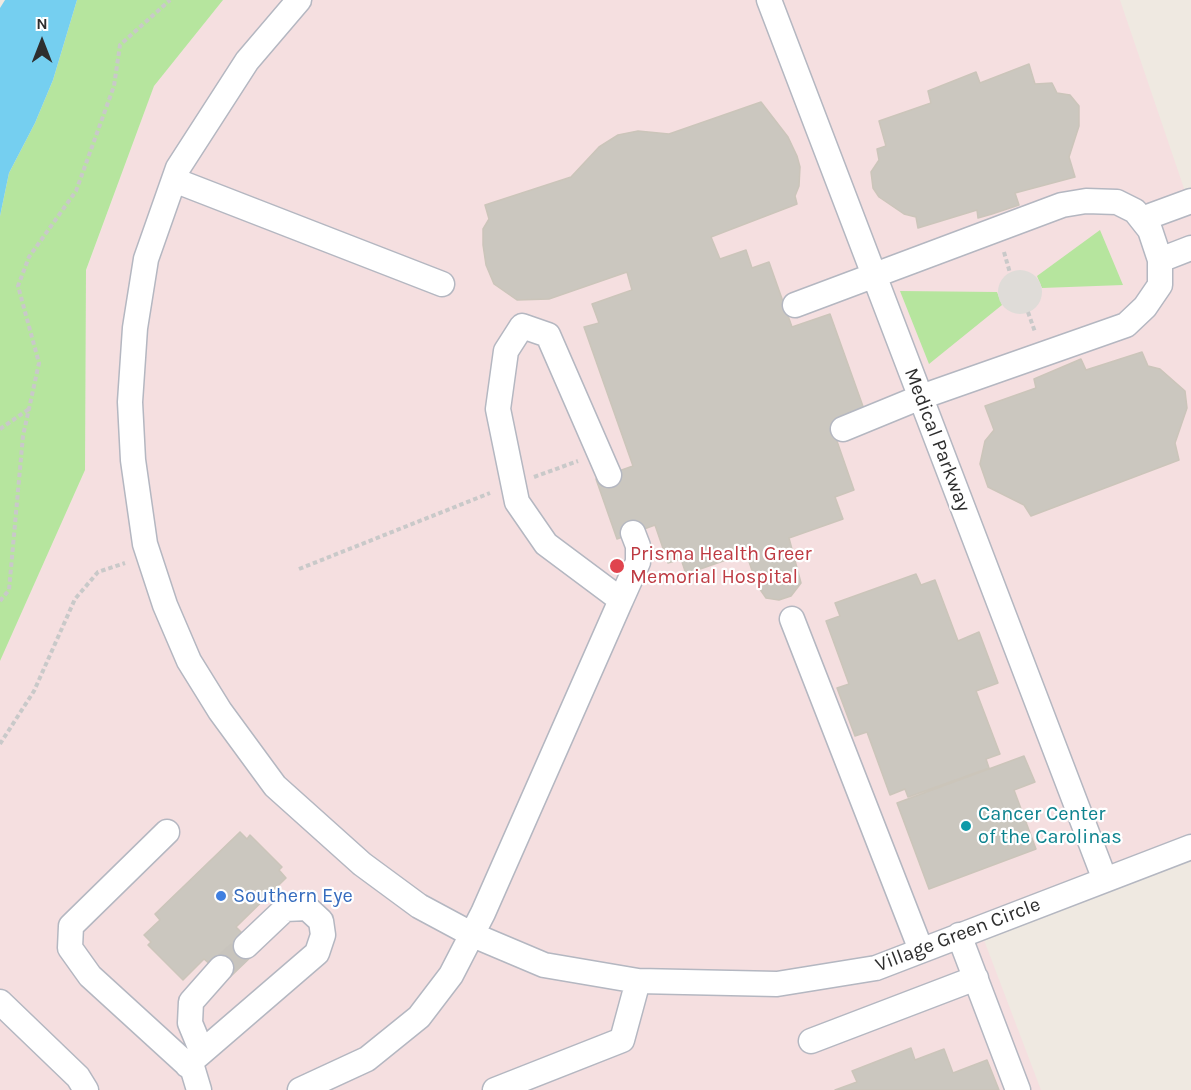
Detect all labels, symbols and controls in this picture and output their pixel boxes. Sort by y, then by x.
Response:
north arrow [12,12,72,72]
text: N [36,14,48,33]
street label: Medical Parkway [899,365,975,515]
place label: Prisma Health Greer Memorial Hospital [630,542,812,589]
marker: Prisma Health Greer Memorial Hospital [608,557,626,575]
place label: Cancer Center of the Carolinas [978,802,1122,849]
marker: Cancer Center of the Carolinas [959,819,973,833]
place label: Southern Eye [233,884,353,908]
marker: Southern Eye [214,889,228,903]
street label: Village Green Circle [872,892,1044,978]

